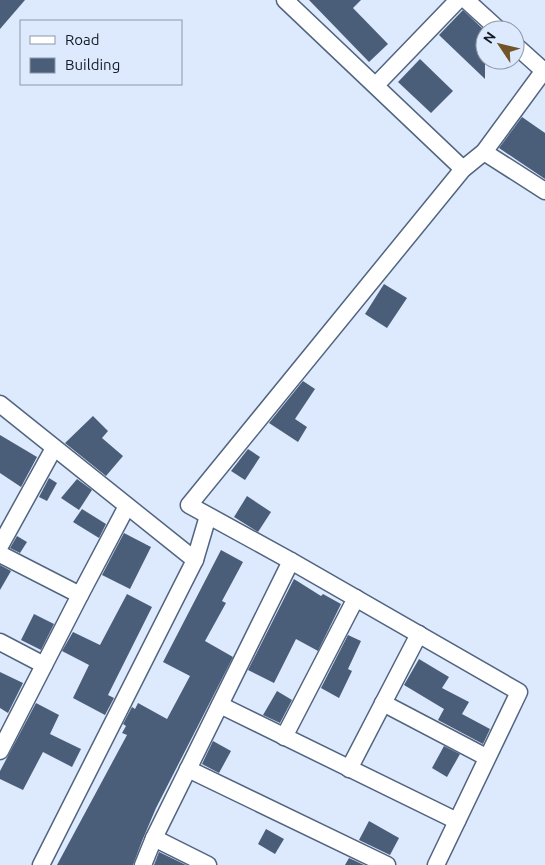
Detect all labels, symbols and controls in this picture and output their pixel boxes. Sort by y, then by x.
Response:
legend [20,20,182,85]
north arrow [475,20,525,70]
text: N [480,29,499,46]
text: Road [65,31,100,48]
text: Building [65,56,120,73]

